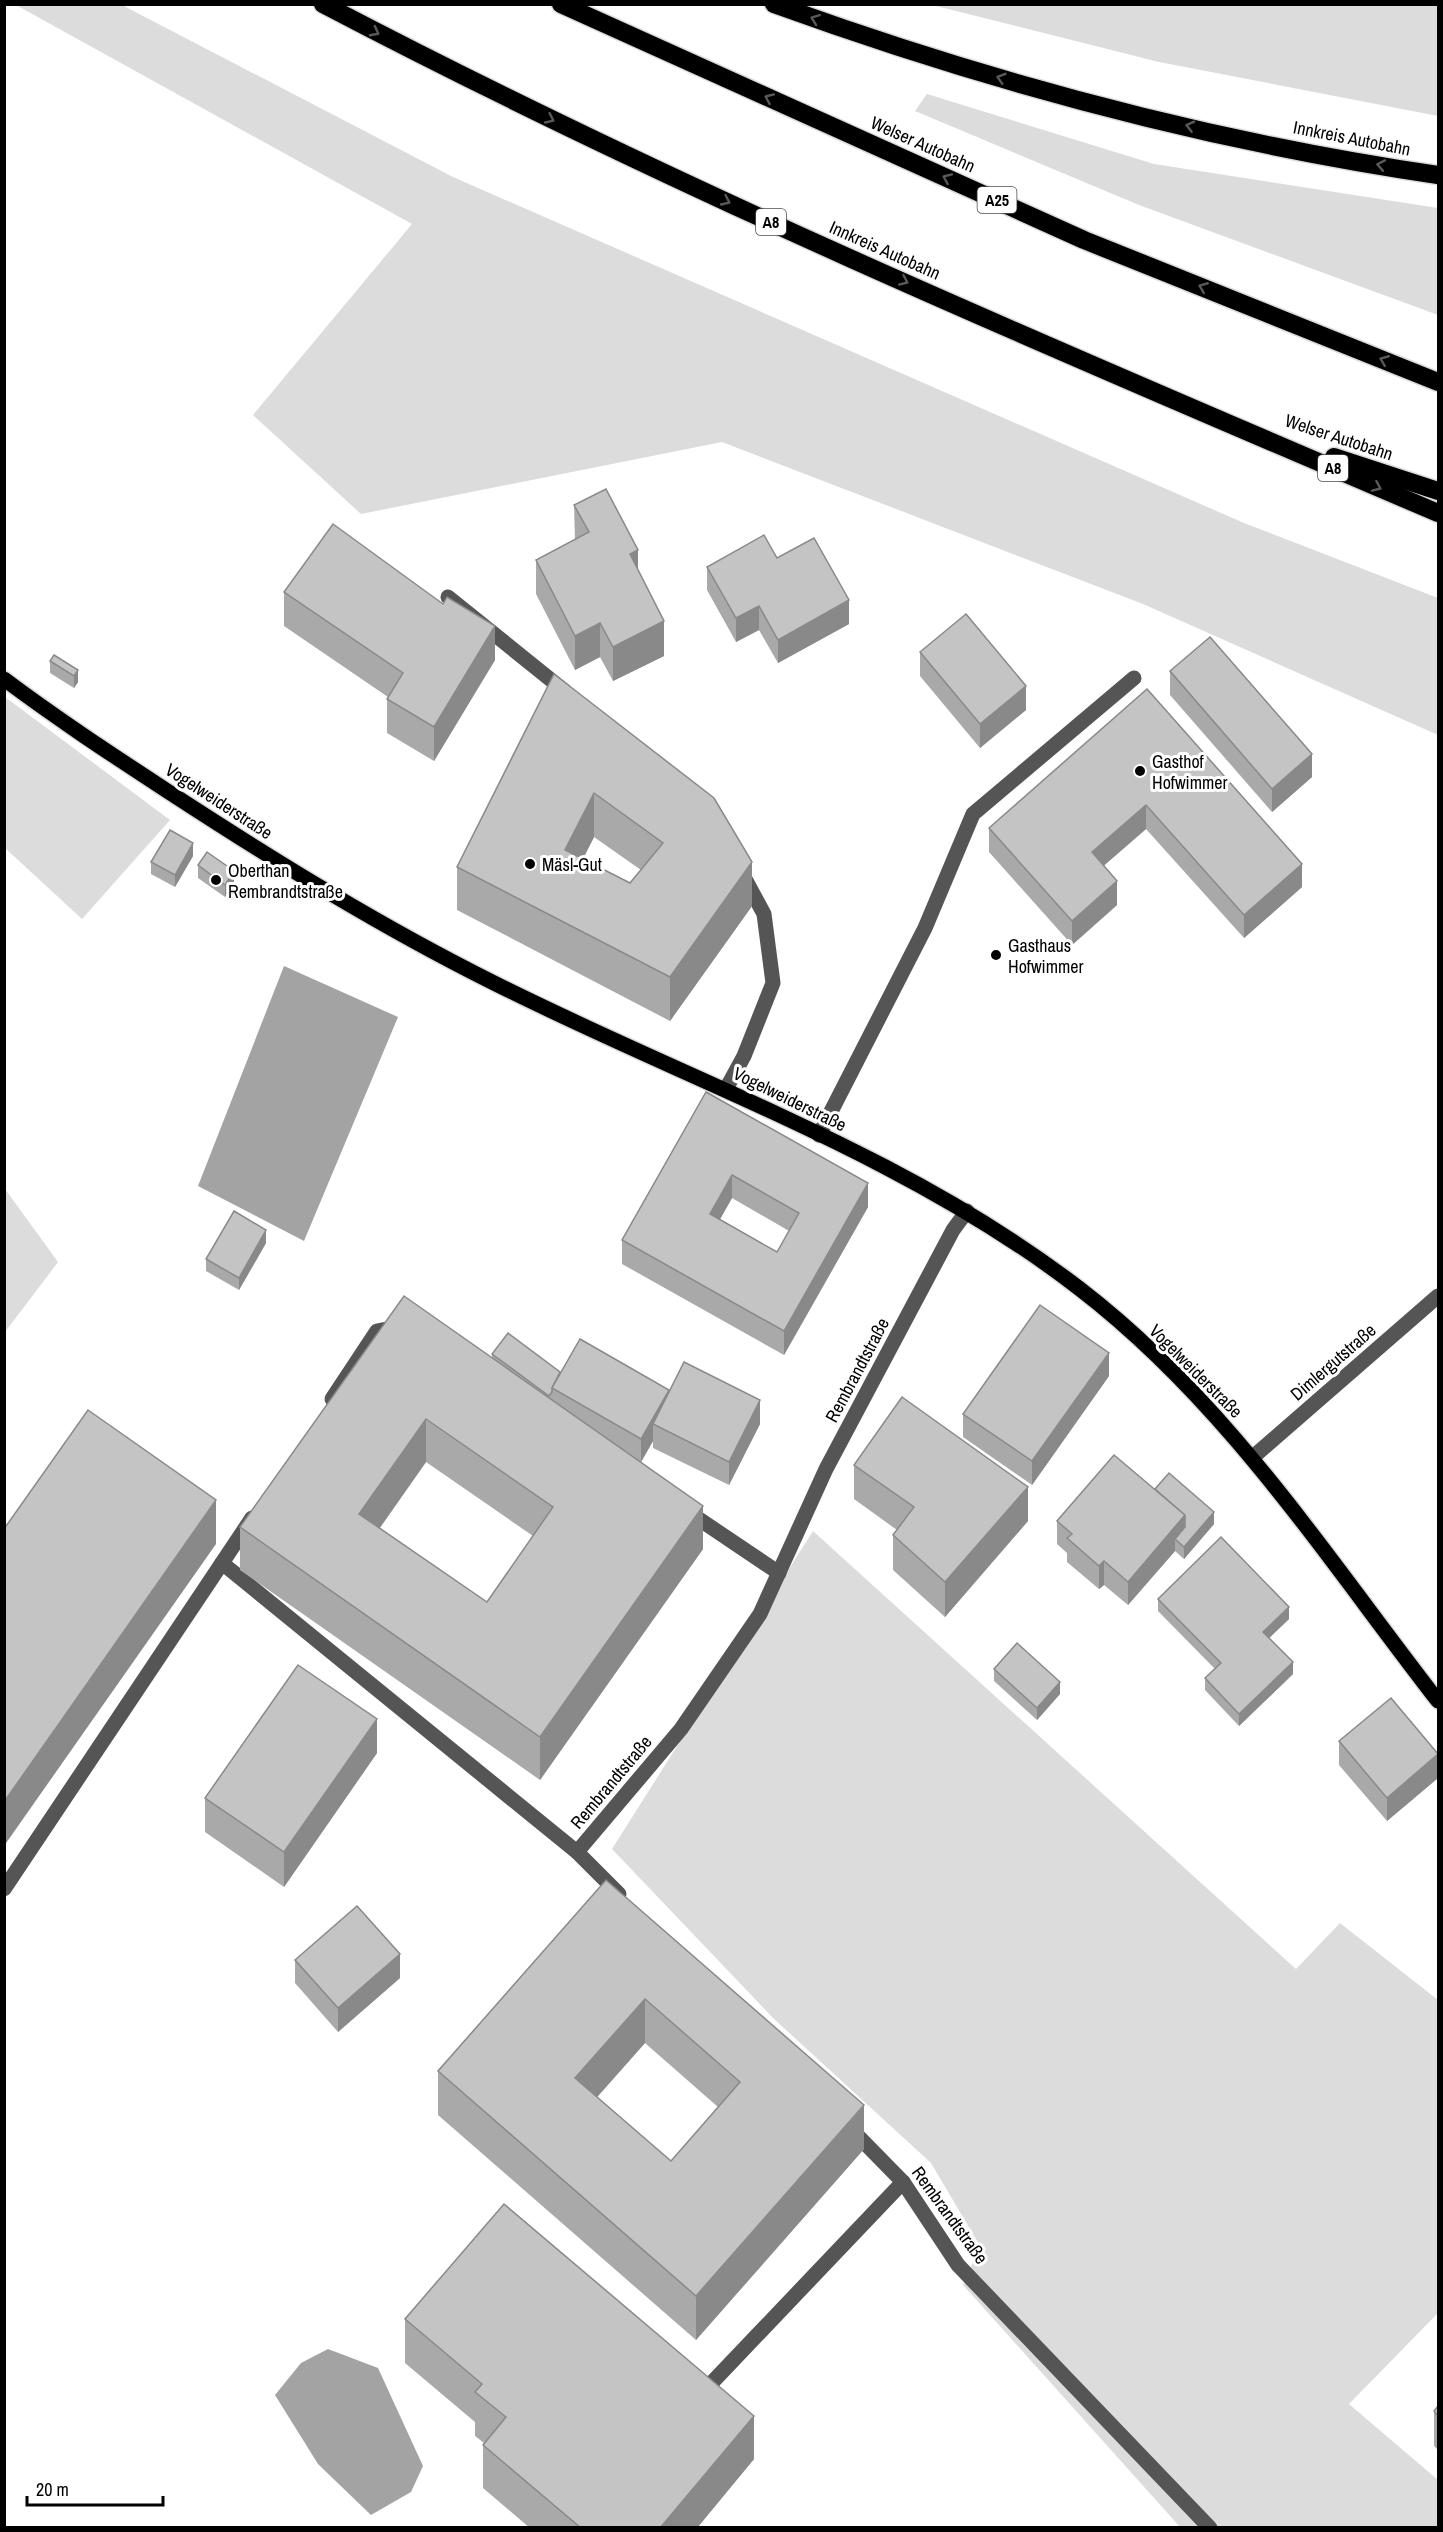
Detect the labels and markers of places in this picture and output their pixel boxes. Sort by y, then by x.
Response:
place label: Gasthof Hofwimmer [1152,749,1228,795]
marker: Gasthof Hofwimmer [1133,764,1147,778]
place label: Mäsl-Gut [542,852,602,877]
marker: Mäsl-Gut [523,857,537,871]
place label: Oberthan Rembrandtstraße [228,858,343,904]
marker: Oberthan Rembrandtstraße [209,873,223,887]
place label: Gasthaus Hofwimmer [1008,933,1084,979]
marker: Gasthaus Hofwimmer [989,948,1003,962]

